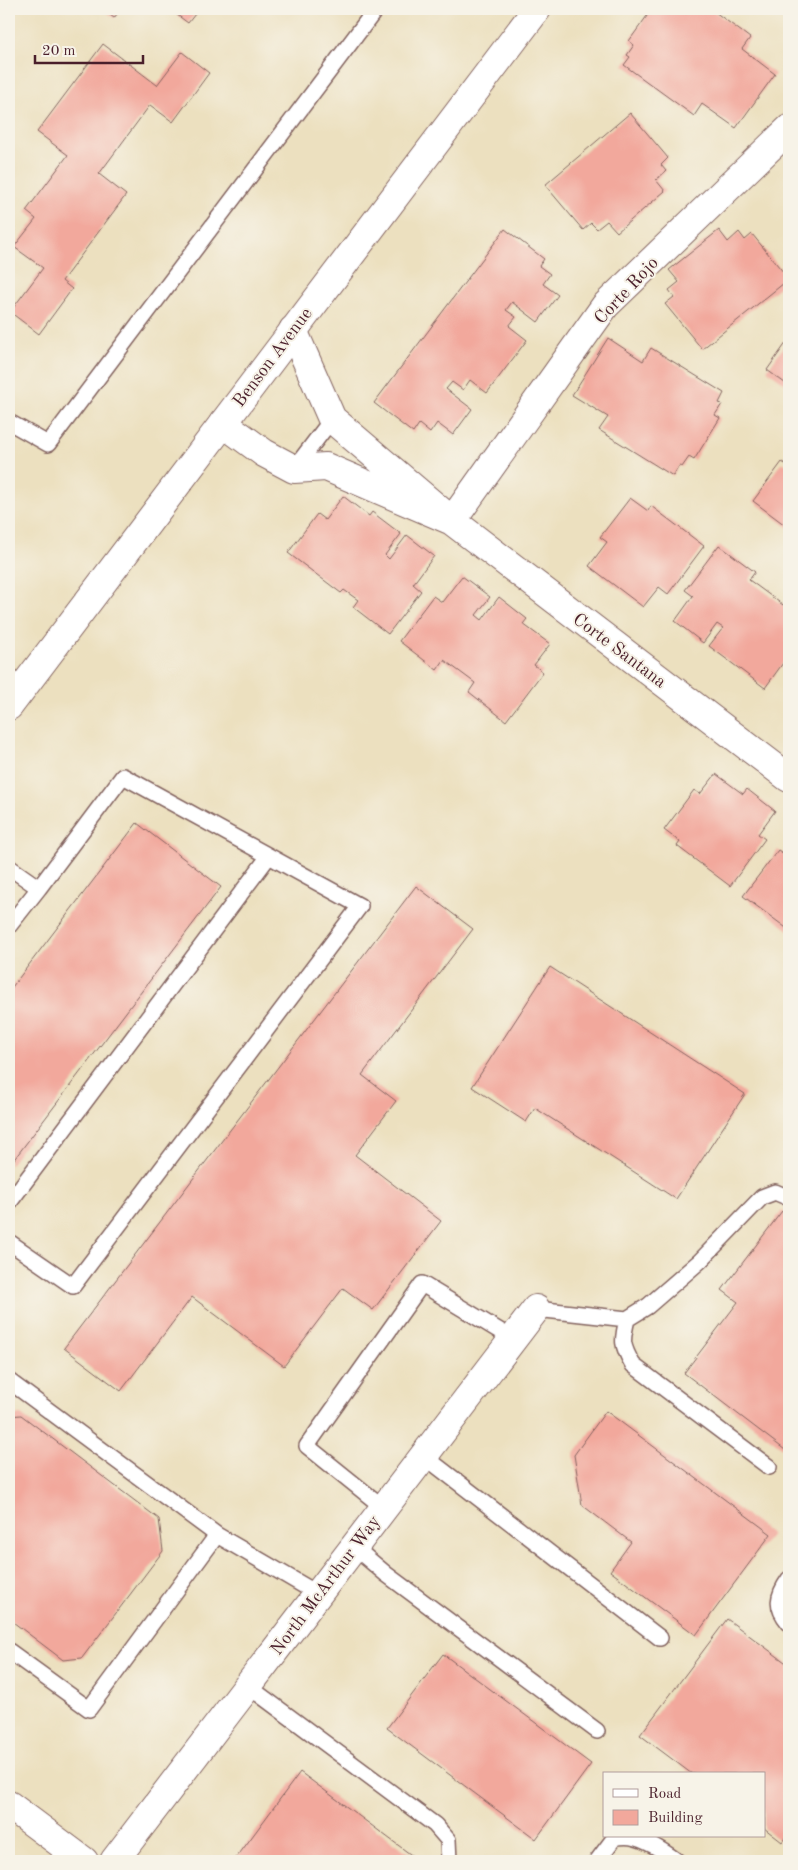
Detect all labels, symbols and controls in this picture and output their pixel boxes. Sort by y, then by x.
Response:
scale bar [35,32,142,64]
text: 20 m [42,44,76,59]
street label: Corte Rojo [591,254,662,328]
street label: Benson Avenue [230,305,316,411]
street label: Corte Santana [569,610,669,692]
street label: North McArthur Way [268,1512,384,1659]
legend [603,1772,766,1838]
text: Road [648,1787,682,1802]
text: Building [648,1811,703,1826]

